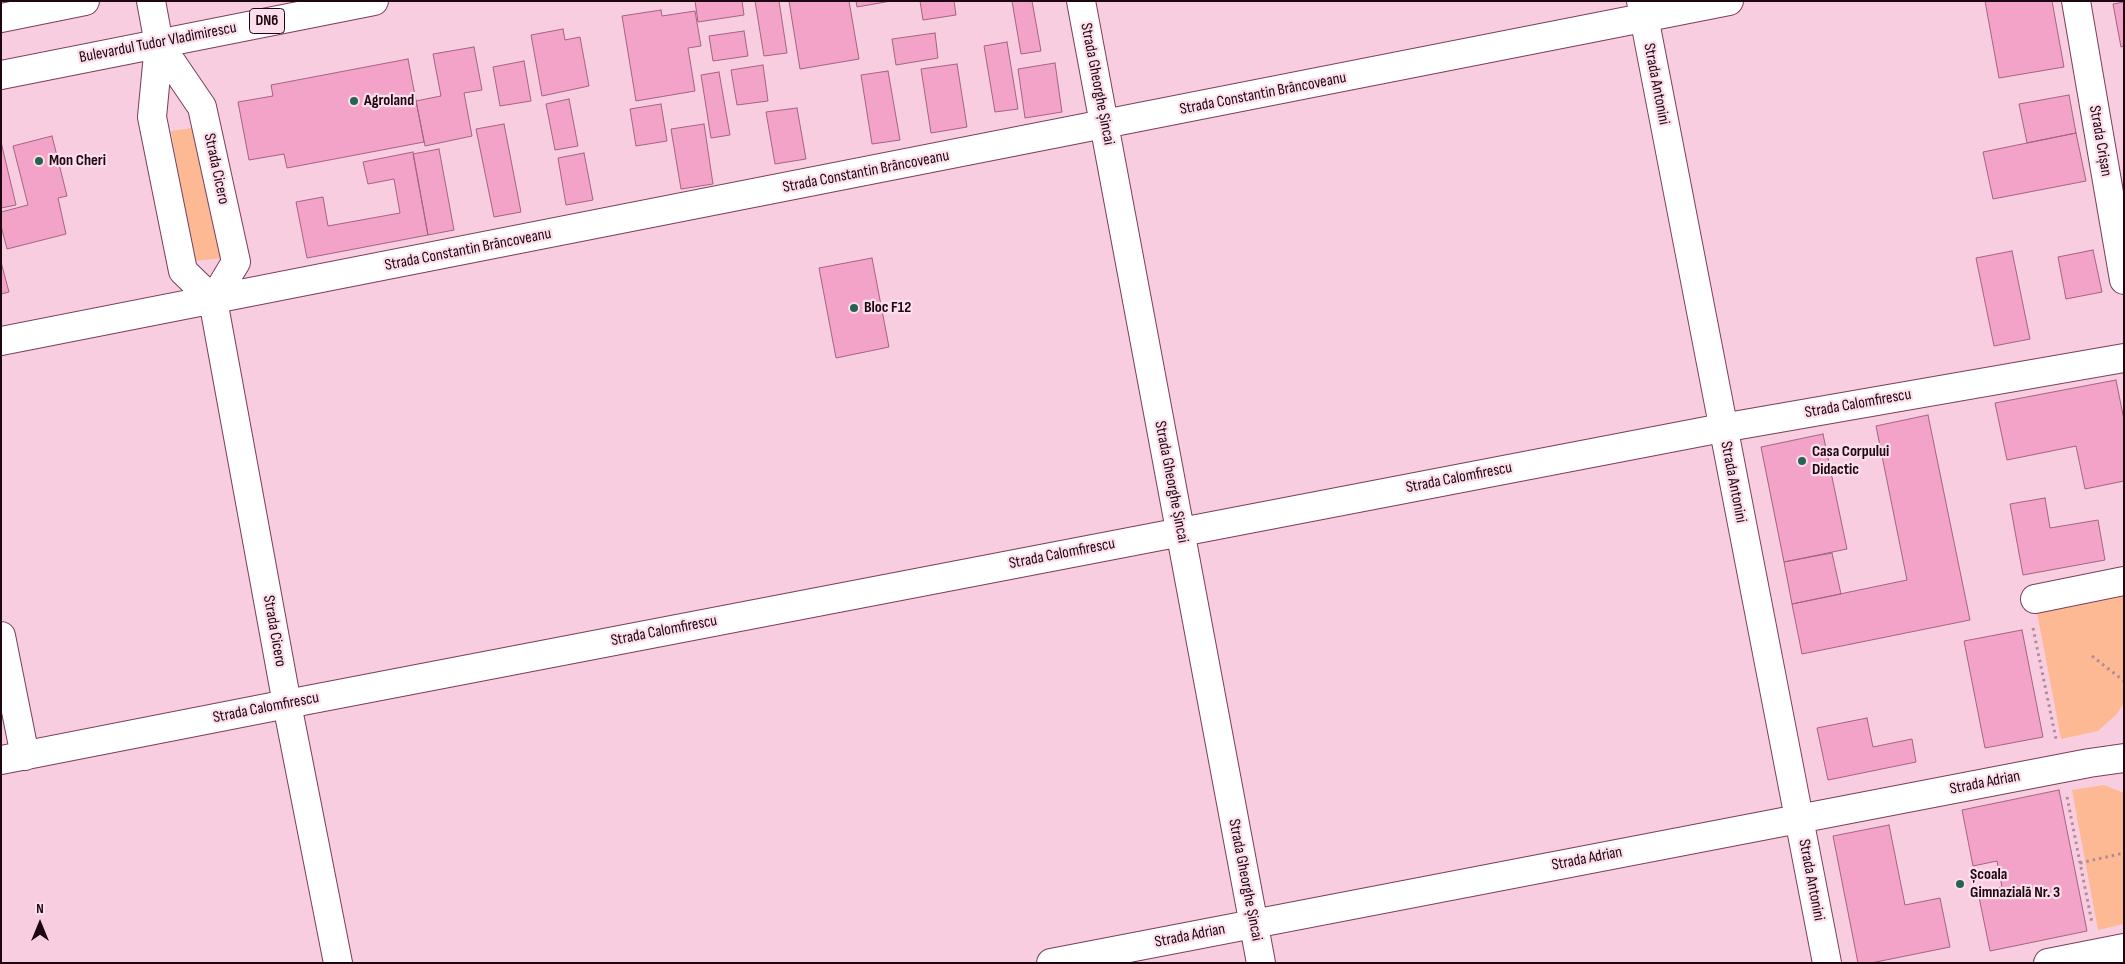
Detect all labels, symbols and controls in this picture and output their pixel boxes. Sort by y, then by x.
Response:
road number: DN6 [250,8,284,34]
street label: Bulevardul Tudor Vladimirescu [78,18,238,68]
street label: Strada Gheorghe Șincai [1076,21,1118,147]
street label: Strada Antonini [1639,42,1673,126]
street label: Strada Constantin Brâncoveanu [1178,68,1348,120]
place label: Agroland [364,91,414,111]
marker: Agroland [348,95,360,107]
street label: Strada Crișan [2084,104,2116,178]
street label: Strada Cicero [199,132,233,206]
street label: Strada Constantin Brâncoveanu [781,146,951,198]
place label: Mon Cheri [49,151,106,171]
marker: Mon Cheri [33,155,45,167]
street label: Strada Constantin Brâncoveanu [383,224,553,276]
place label: Bloc F12 [864,298,911,318]
marker: Bloc F12 [848,302,860,314]
street label: Strada Calomfirescu [1803,385,1913,423]
street label: Strada Gheorghe Șincai [1150,419,1192,545]
street label: Strada Antonini [1716,440,1750,524]
place label: Casa Corpului Didactic [1812,442,1889,480]
marker: Casa Corpului Didactic [1796,455,1808,467]
street label: Strada Calomfirescu [1404,458,1514,498]
street label: Strada Calomfirescu [1007,534,1117,574]
street label: Strada Cicero [258,594,290,668]
street label: Strada Calomfirescu [609,611,719,651]
street label: Strada Calomfirescu [211,688,321,728]
street label: Strada Adrian [1948,767,2022,799]
street label: Strada Gheorghe Șincai [1224,817,1266,943]
street label: Strada Antonini [1794,838,1828,922]
street label: Strada Adrian [1550,843,1624,875]
place label: Școala Gimnazială Nr. 3 [1970,865,2060,903]
marker: Școala Gimnazială Nr. 3 [1954,878,1966,890]
north arrow [15,899,65,949]
text: N [36,900,44,917]
street label: Strada Adrian [1153,920,1227,952]

